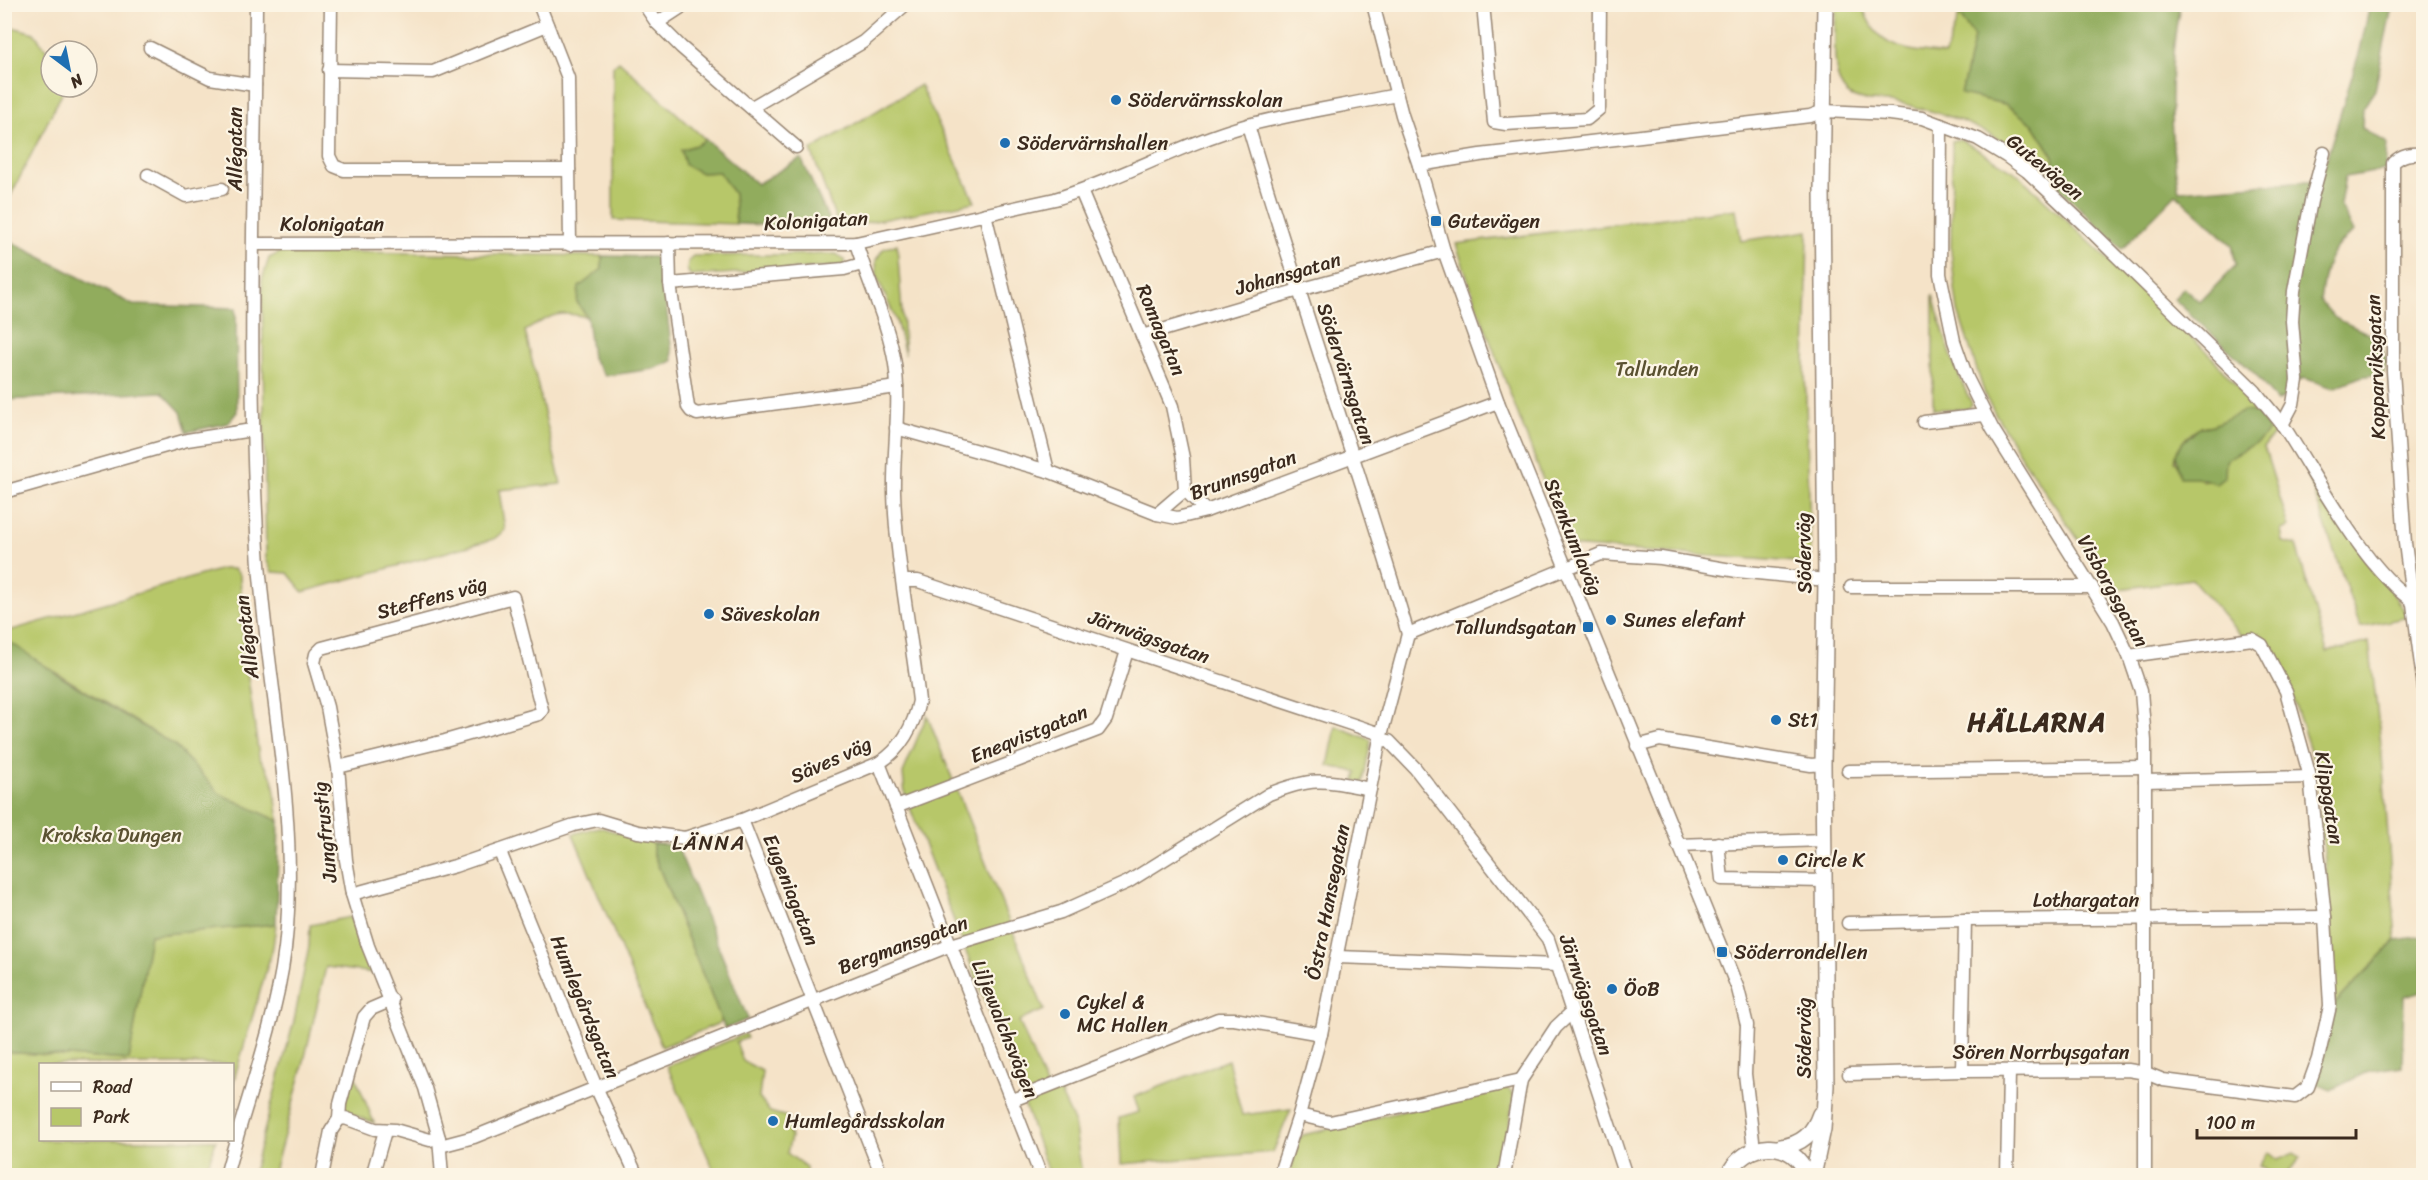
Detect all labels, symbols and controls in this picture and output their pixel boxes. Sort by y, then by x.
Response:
north arrow [39,39,99,99]
text: N [64,66,90,97]
place label: Södervärnsskolan [1128,83,1283,118]
marker: Södervärnsskolan [1109,93,1123,107]
street label: Allégatan [218,107,253,192]
street label: Gutevägen [1998,124,2092,210]
place label: Södervärnshallen [1017,126,1168,161]
marker: Södervärnshallen [998,136,1012,150]
street label: Kolonigatan [763,201,869,241]
place label: Gutevägen [1448,204,1540,239]
street label: Kolonigatan [280,207,384,242]
marker: Gutevägen [1429,214,1443,228]
street label: Johansgatan [1230,242,1345,306]
street label: Romagatan [1126,279,1196,382]
street label: Kopparviksgatan [2356,294,2396,440]
street label: Södervärnsgatan [1306,298,1386,450]
park label: Tallunden [1615,352,1699,387]
street label: Brunnsgatan [1185,439,1302,510]
street label: Stenkumlaväg [1534,473,1612,601]
street label: Söderväg [1786,512,1822,594]
street label: Visborgsgatan [2067,528,2159,654]
street label: Steffens väg [373,566,491,630]
street label: Allégatan [224,593,270,682]
place label: Säveskolan [721,597,820,632]
street label: Järnvägsgatan [1082,599,1215,674]
place label: Sunes elefant [1623,603,1746,638]
marker: Säveskolan [702,607,716,621]
place label: Tallundsgatan [1454,610,1576,645]
marker: Sunes elefant [1604,613,1618,627]
marker: Tallundsgatan [1581,620,1595,634]
street label: Eneqvistgatan [965,694,1093,774]
district label: HÄLLARNA [1967,699,2107,745]
place label: St1 [1788,703,1818,738]
marker: St1 [1769,713,1783,727]
street label: Säves väg [785,727,877,793]
street label: Klippgatan [2304,749,2354,847]
street label: Jungfrustig [302,780,348,885]
park label: Krokska Dungen [42,818,182,853]
street label: Östra Hansegatan [1296,821,1360,983]
district label: LÄNNA [672,824,746,862]
street label: Eugeniagatan [753,829,829,952]
place label: Circle K [1795,843,1866,878]
marker: Circle K [1776,853,1790,867]
street label: Lothargatan [2033,883,2139,918]
street label: Bergmansgatan [833,905,973,985]
street label: Järnvägsgatan [1548,928,1623,1061]
street label: Humlegårdsgatan [540,929,630,1085]
place label: Söderrondellen [1734,935,1868,970]
marker: Söderrondellen [1715,945,1729,959]
street label: Liljewalchsvägen [961,954,1049,1104]
place label: ÖoB [1624,972,1660,1007]
marker: ÖoB [1605,982,1619,996]
place label: Cykel & MC Hallen [1077,985,1168,1043]
street label: Söderväg [1787,997,1822,1079]
marker: Cykel & MC Hallen [1058,1007,1072,1021]
street label: Sören Norrbysgatan [1953,1035,2130,1070]
legend [39,1063,234,1141]
text: Road [93,1071,133,1103]
text: Park [93,1101,130,1133]
scale bar [2197,1102,2356,1140]
place label: Humlegårdsskolan [785,1104,945,1139]
text: 100 m [2206,1107,2255,1139]
marker: Humlegårdsskolan [766,1114,780,1128]

